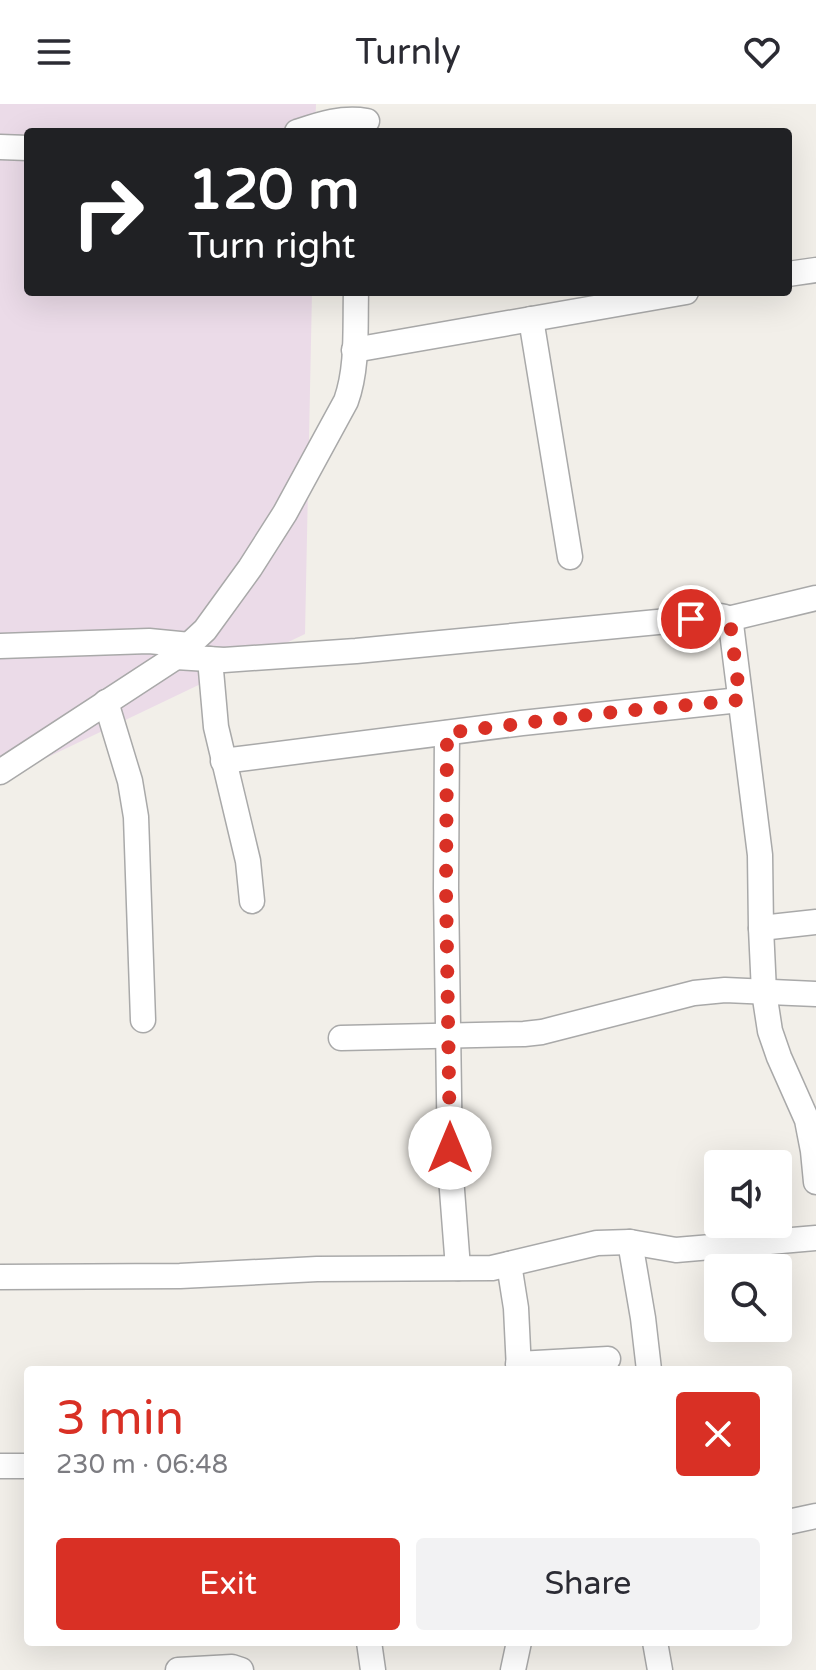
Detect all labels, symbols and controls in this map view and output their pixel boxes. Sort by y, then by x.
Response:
icon: menu [32,30,76,74]
icon: heart [740,30,784,74]
text: Turnly [355,31,461,74]
text: 120 m [188,157,359,224]
icon: right [56,160,160,264]
text: Turn right [188,225,355,268]
pin [657,585,725,653]
icon: arrive [669,597,713,641]
position arrow [408,1106,492,1190]
map controls [704,1150,792,1342]
button: sound [704,1150,792,1238]
button: search [704,1254,792,1342]
text: 3 min [56,1390,184,1448]
button: close [676,1392,760,1476]
text: 230 m · 06:48 [56,1449,228,1480]
button: Exit [56,1538,400,1630]
button: Share [416,1538,760,1630]

